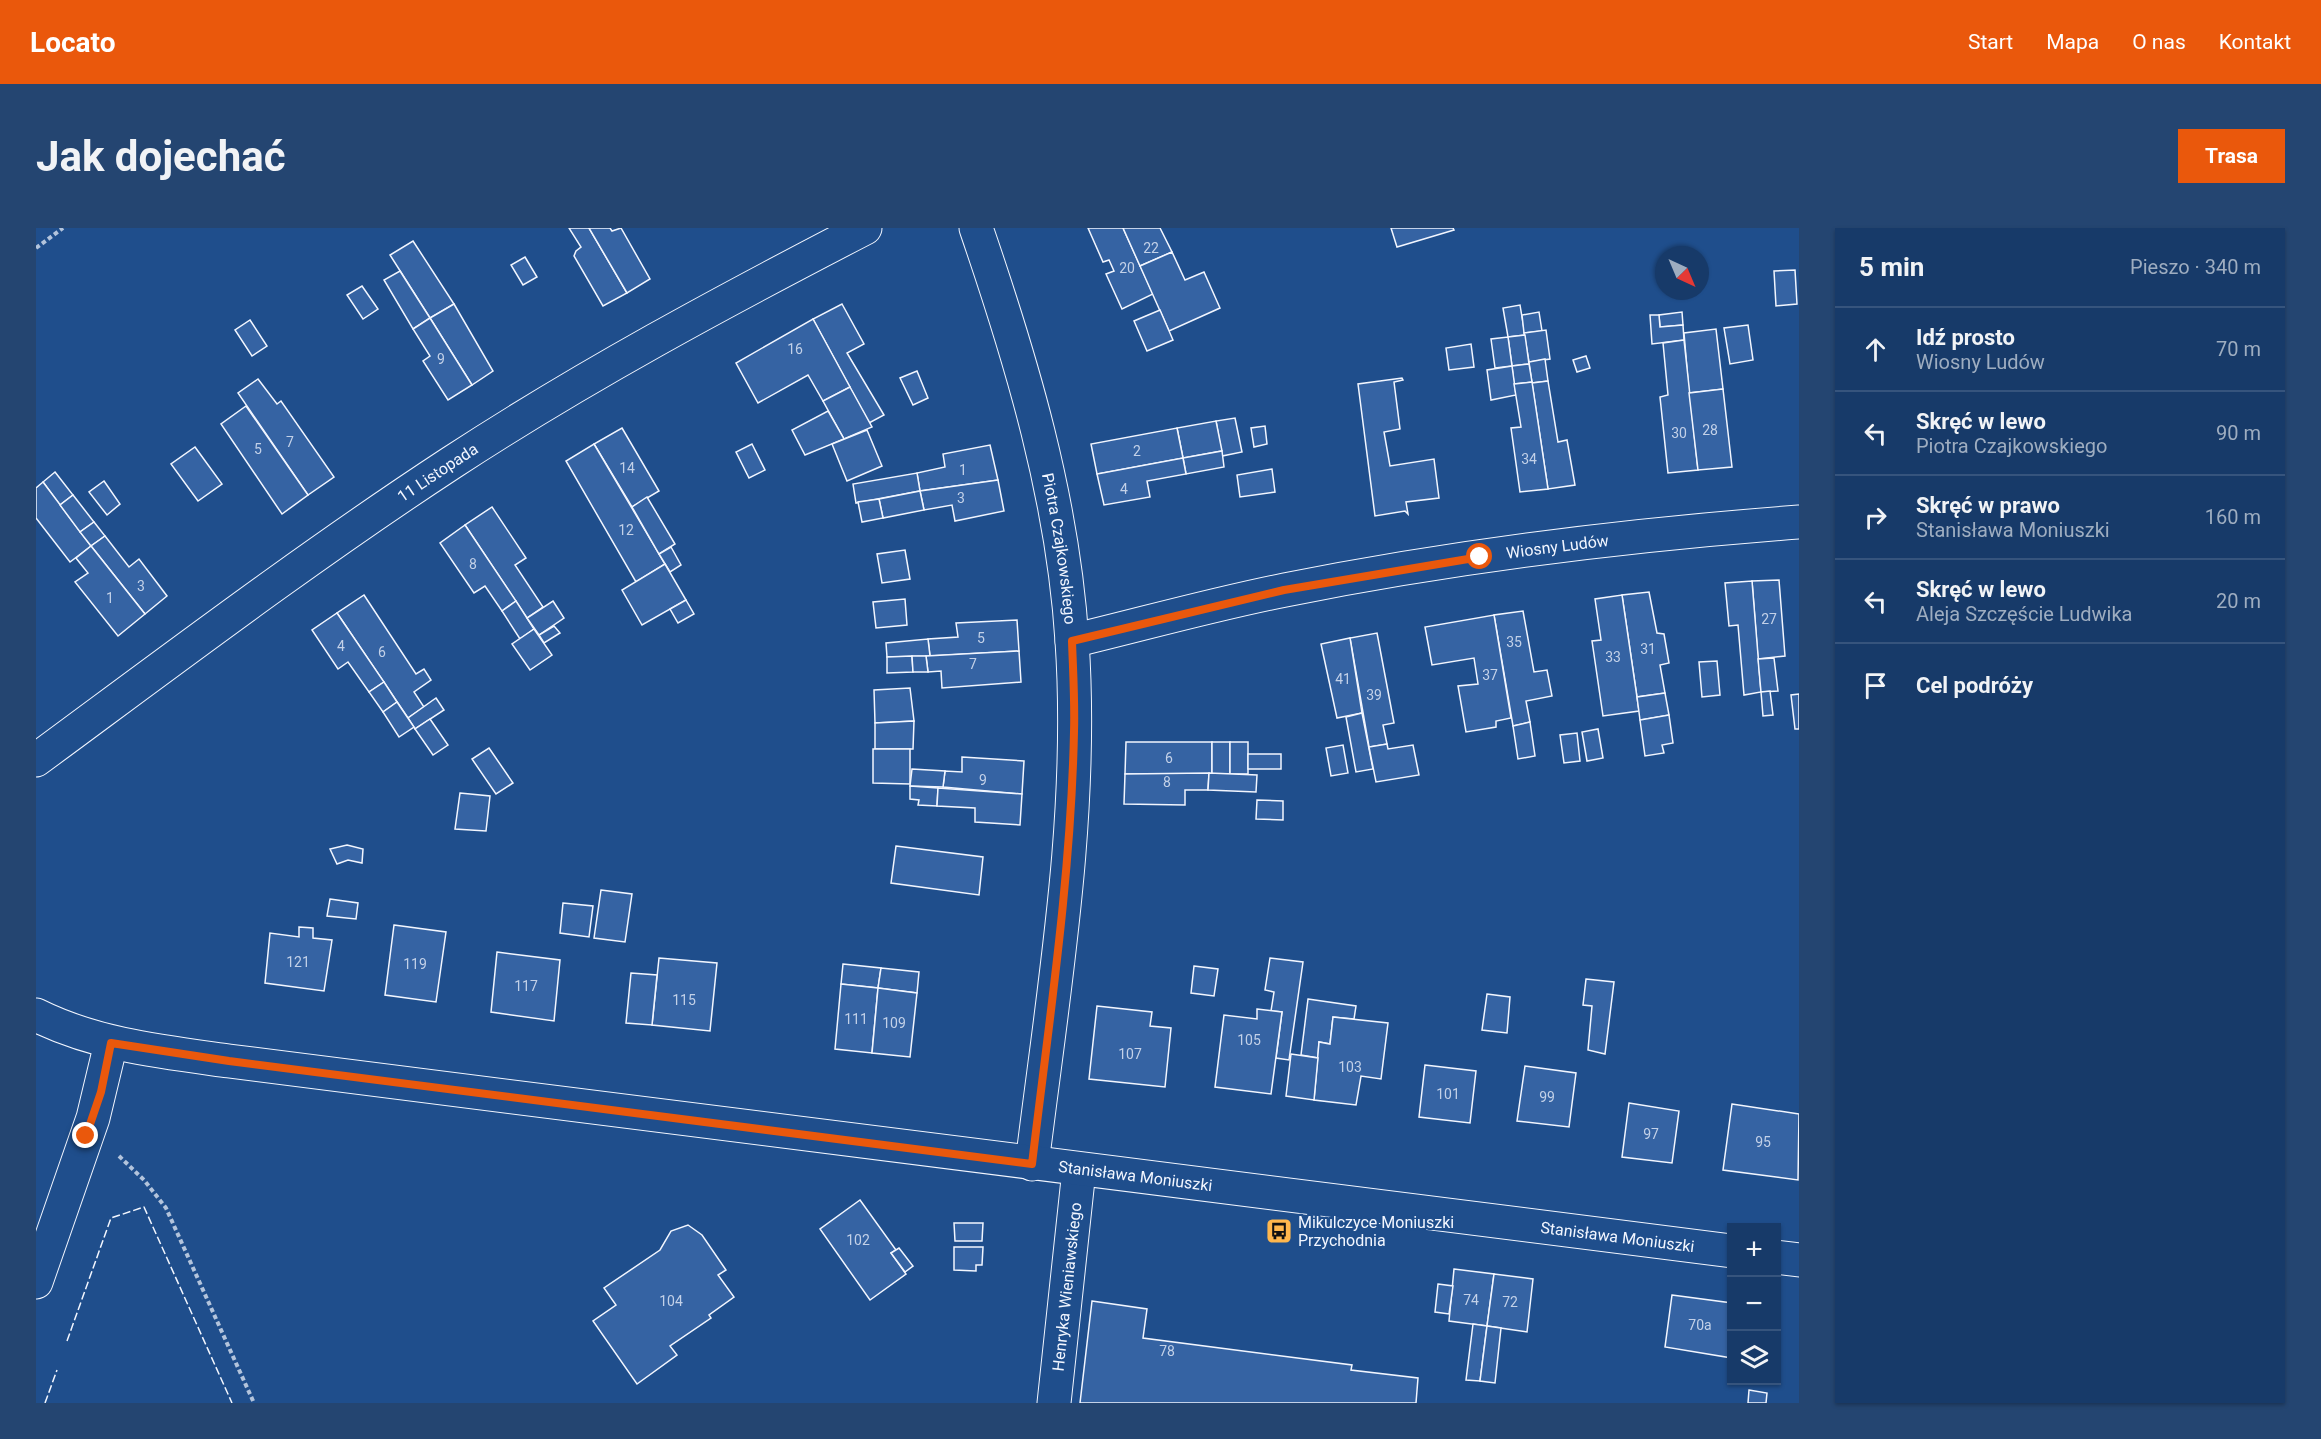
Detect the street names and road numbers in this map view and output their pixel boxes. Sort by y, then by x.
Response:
street label: 11 Listopada [394,439,481,506]
street label: Piotra Czajkowskiego [1038,471,1080,625]
street label: Wiosny Ludów [1505,530,1610,562]
street label: Stanisława Moniuszki [1057,1156,1214,1195]
street label: Henryka Wieniawskiego [1048,1201,1085,1372]
street label: Stanisława Moniuszki [1539,1217,1696,1256]

